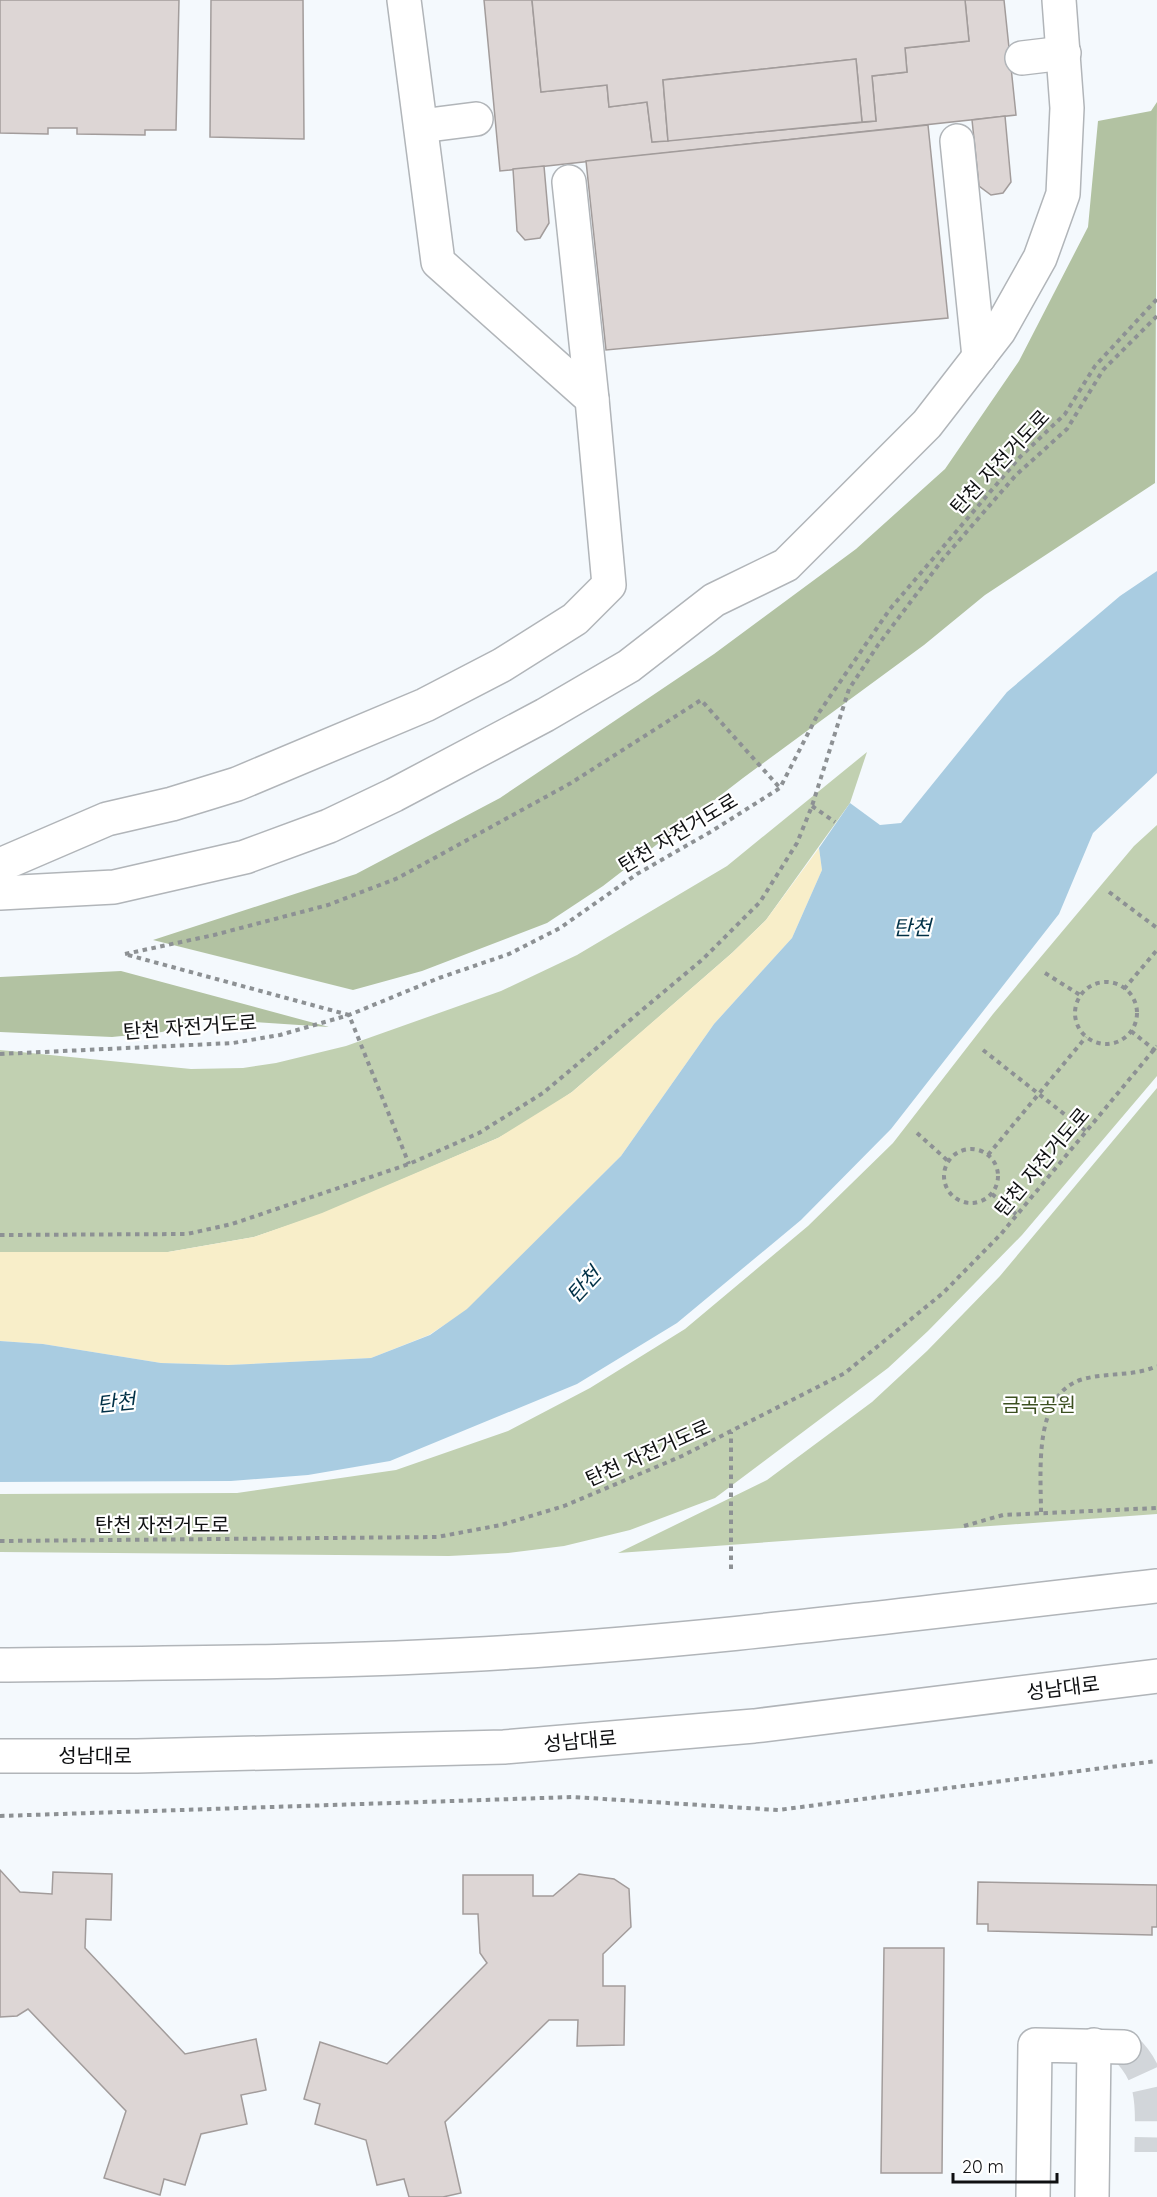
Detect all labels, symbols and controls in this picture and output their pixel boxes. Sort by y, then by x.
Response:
street label: 탄천 자전거도로 [945,404,1055,519]
street label: 탄천 자전거도로 [614,787,742,878]
water label: 탄천 [893,914,934,940]
street label: 탄천 자전거도로 [122,1009,258,1044]
street label: 탄천 자전거도로 [989,1102,1094,1221]
water label: 탄천 [561,1259,608,1307]
water label: 탄천 [95,1387,139,1417]
park label: 금곡공원 [1002,1392,1076,1417]
street label: 탄천 자전거도로 [581,1414,714,1491]
street label: 탄천 자전거도로 [95,1512,229,1537]
street label: 성남대로 [1025,1671,1101,1704]
street label: 성남대로 [542,1725,618,1756]
street label: 성남대로 [58,1743,132,1768]
scale bar [953,2146,1056,2184]
text: 20 m [962,2155,1004,2178]

